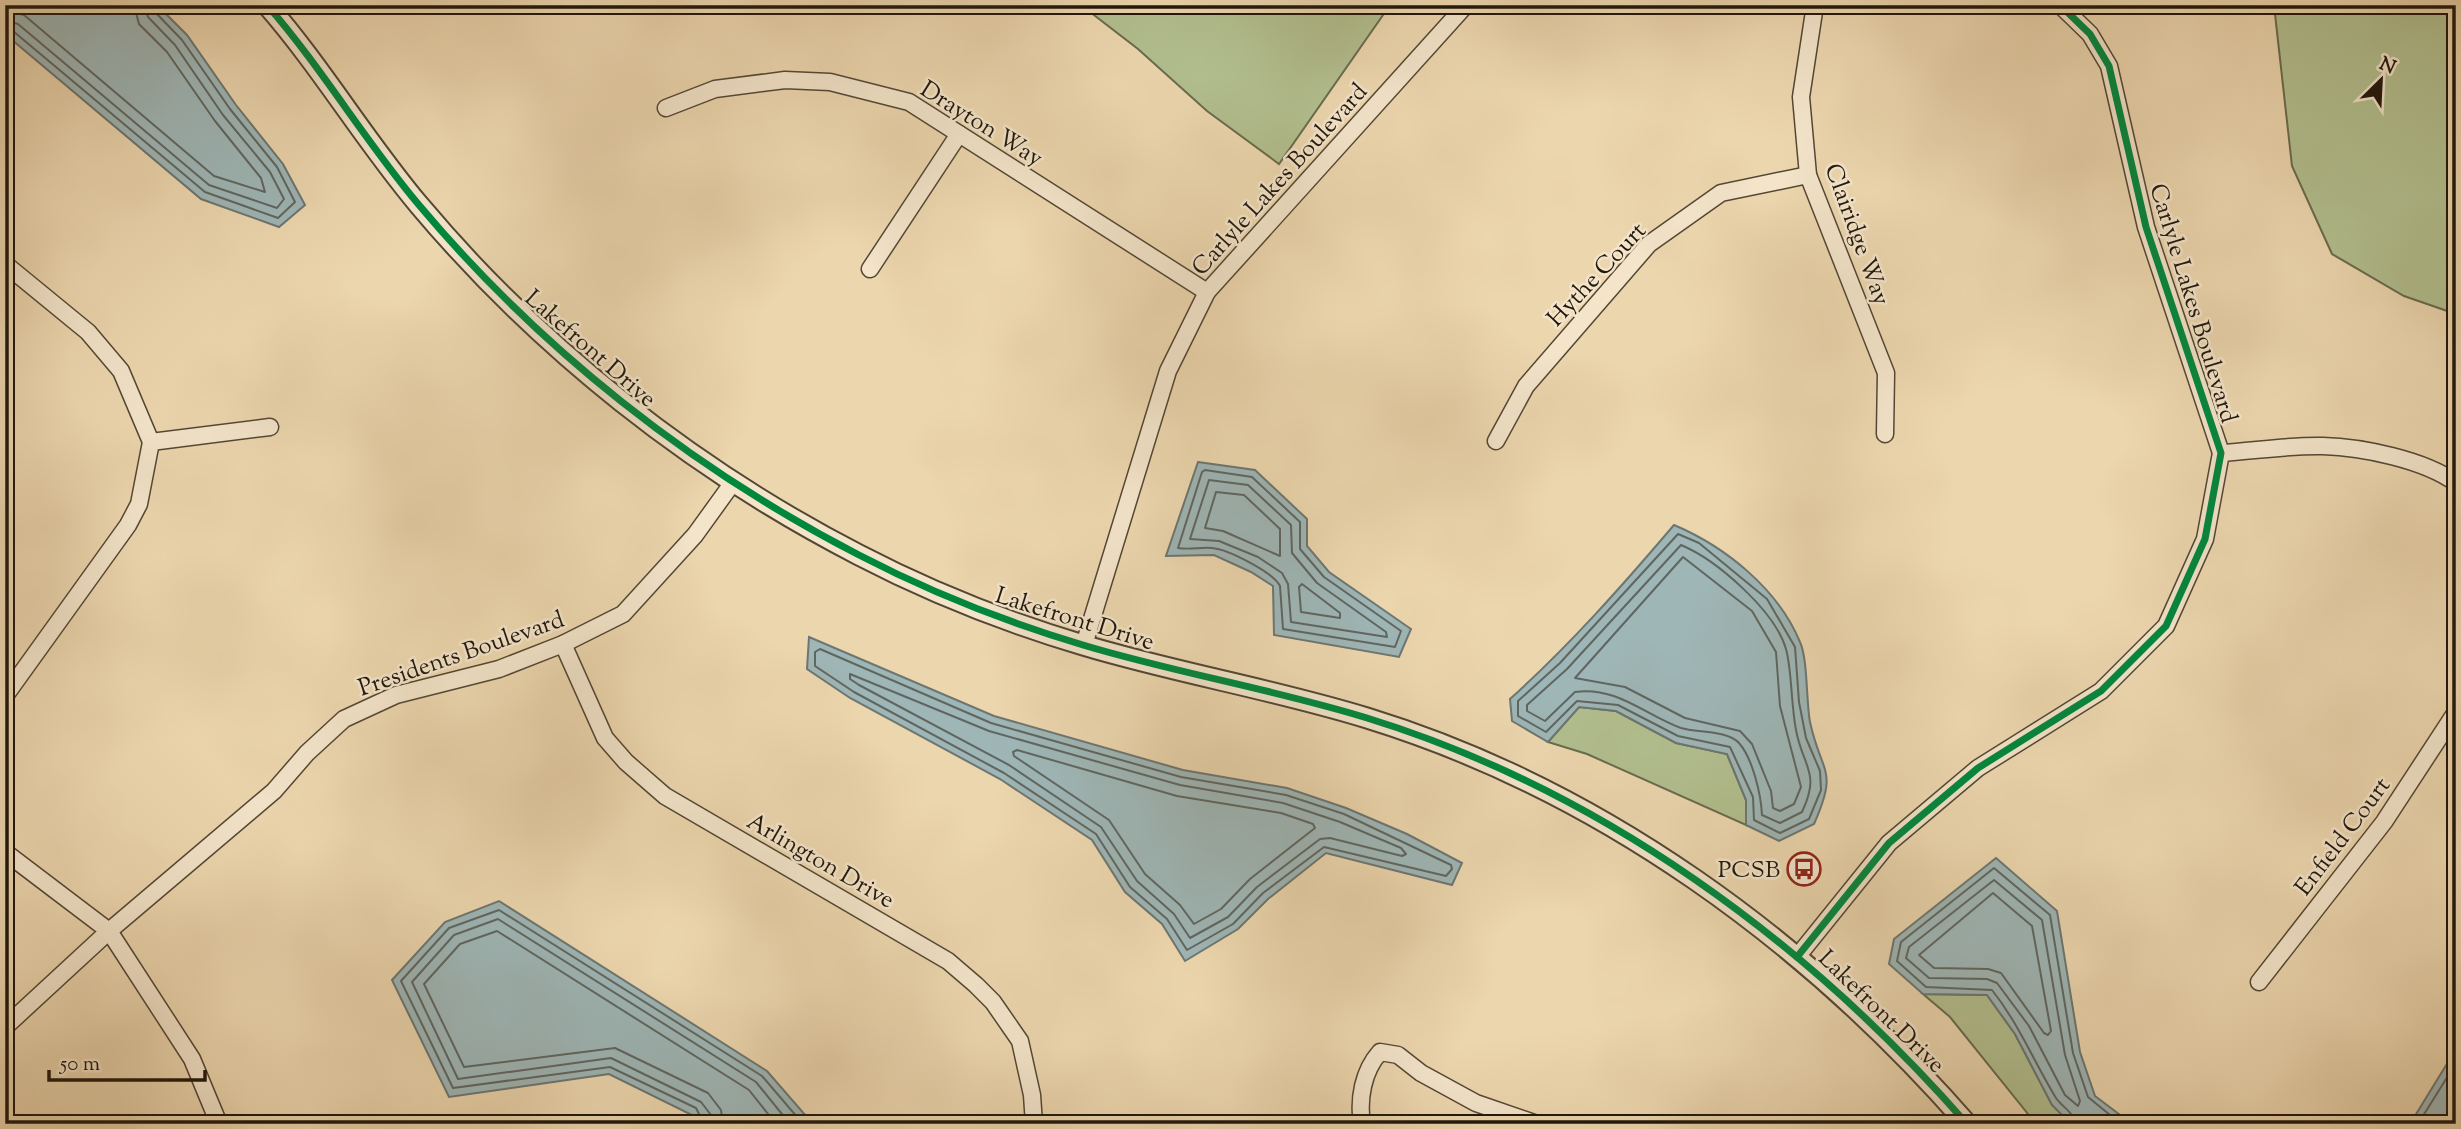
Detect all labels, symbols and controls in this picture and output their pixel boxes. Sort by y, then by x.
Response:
north arrow [2346,46,2416,116]
text: N [2374,51,2399,82]
street label: Drayton Way [913,73,1049,176]
street label: Carlyle Lakes Boulevard [1185,76,1377,284]
street label: Clairidge Way [1815,159,1898,310]
street label: Carlyle Lakes Boulevard [2139,180,2245,428]
street label: Hythe Court [1540,215,1655,335]
street label: Lakefront Drive [516,283,663,416]
street label: Lakefront Drive [991,580,1158,660]
street label: Presidents Boulevard [354,604,570,706]
street label: Enfield Court [2288,771,2400,904]
street label: Arlington Drive [740,806,900,918]
bus stop icon: PCSB [1785,850,1823,888]
place label: PCSB [1718,854,1780,888]
street label: Lakefront Drive [1810,943,1952,1082]
scale bar [49,1038,205,1082]
text: 50 m [59,1050,100,1080]

